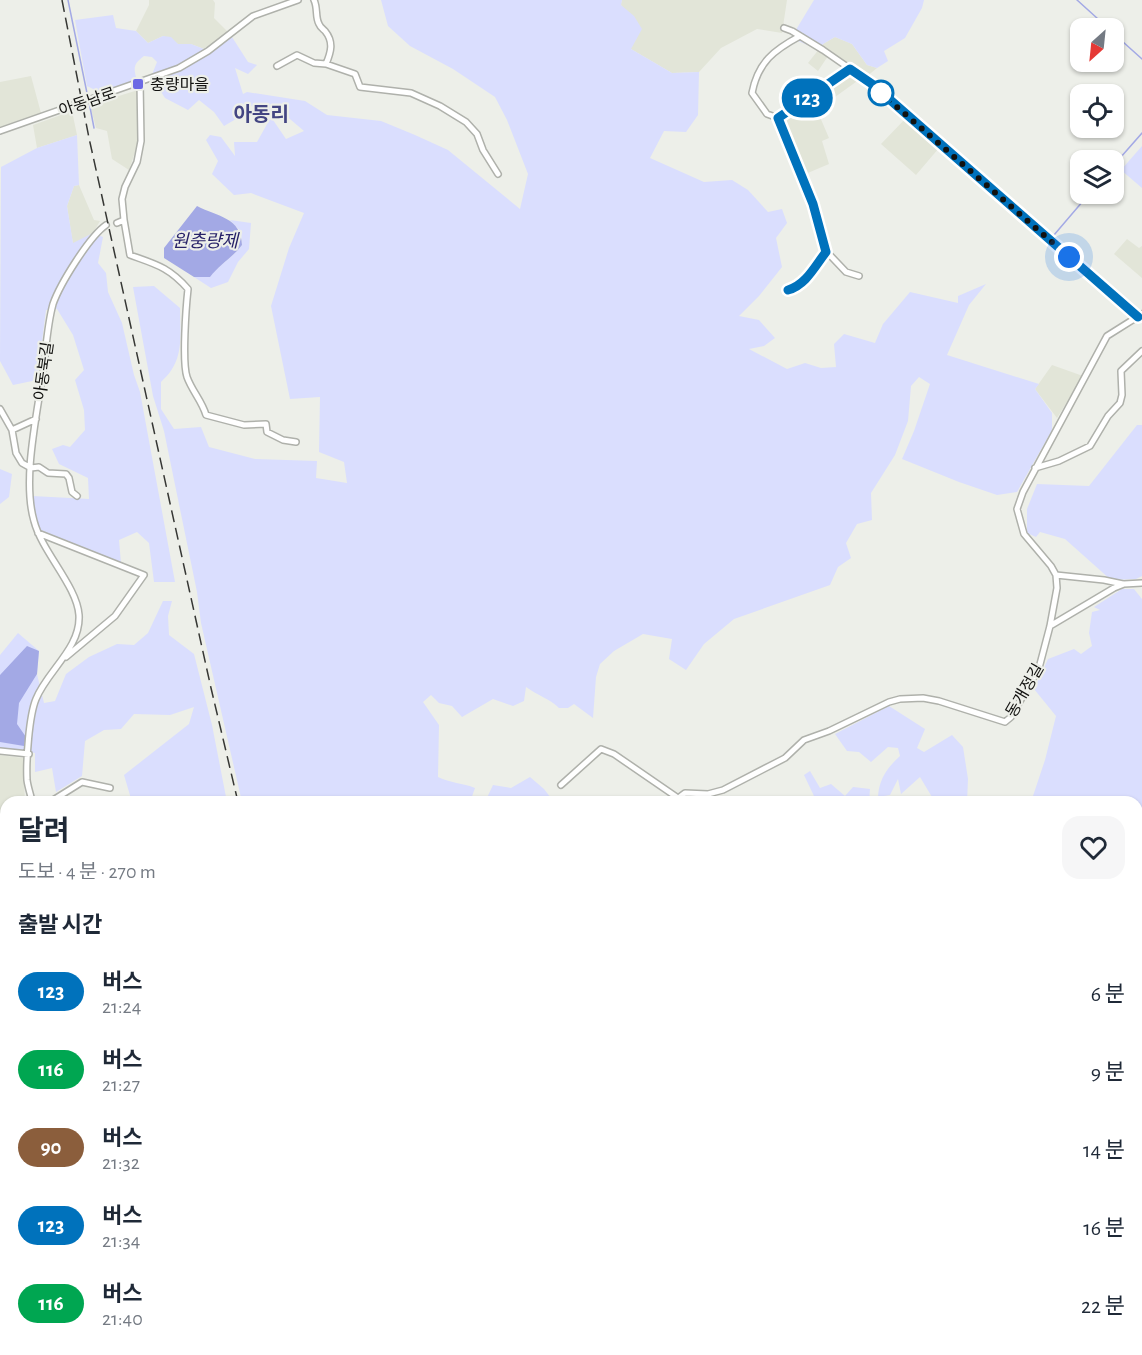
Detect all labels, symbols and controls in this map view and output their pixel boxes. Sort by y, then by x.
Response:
north arrow [1070,18,1124,72]
map controls [1070,18,1124,204]
marker: 충량마을 [131,77,145,91]
place label: 충량마을 [150,77,209,93]
line badge: 123 [772,78,842,118]
unlabelled marker [868,80,894,106]
button: locate [1070,84,1124,138]
street label: 아동남로 [57,85,118,119]
text: 123 [794,88,820,109]
district label: 아동리 [233,104,289,125]
button: layers [1070,150,1124,204]
water label: 원충량제 [172,232,241,251]
your location [1054,242,1084,272]
street label: 아동북길 [32,341,56,401]
street label: 동개정길 [1003,661,1047,720]
button: heart [1062,816,1125,879]
text: 달려 [18,818,70,846]
text: 도보 · 4 분 · 270 m [18,862,156,882]
text: 출발 시간 [18,914,102,936]
text: 버스 [102,971,142,993]
text: 123 [38,981,64,1002]
text: 6 분 [1091,983,1125,1005]
text: 21:24 [102,997,141,1017]
text: 버스 [102,1049,142,1071]
text: 116 [38,1059,64,1080]
text: 9 분 [1091,1061,1125,1083]
text: 21:27 [102,1075,140,1095]
text: 버스 [102,1127,142,1149]
text: 90 [40,1137,62,1158]
text: 14 분 [1083,1139,1125,1161]
text: 21:32 [102,1153,140,1173]
text: 버스 [102,1205,142,1227]
text: 123 [38,1215,64,1236]
text: 16 분 [1083,1217,1125,1239]
text: 21:34 [102,1231,140,1251]
text: 버스 [102,1283,142,1305]
text: 116 [38,1293,64,1314]
text: 22 분 [1081,1295,1125,1317]
text: 21:40 [102,1309,143,1329]

